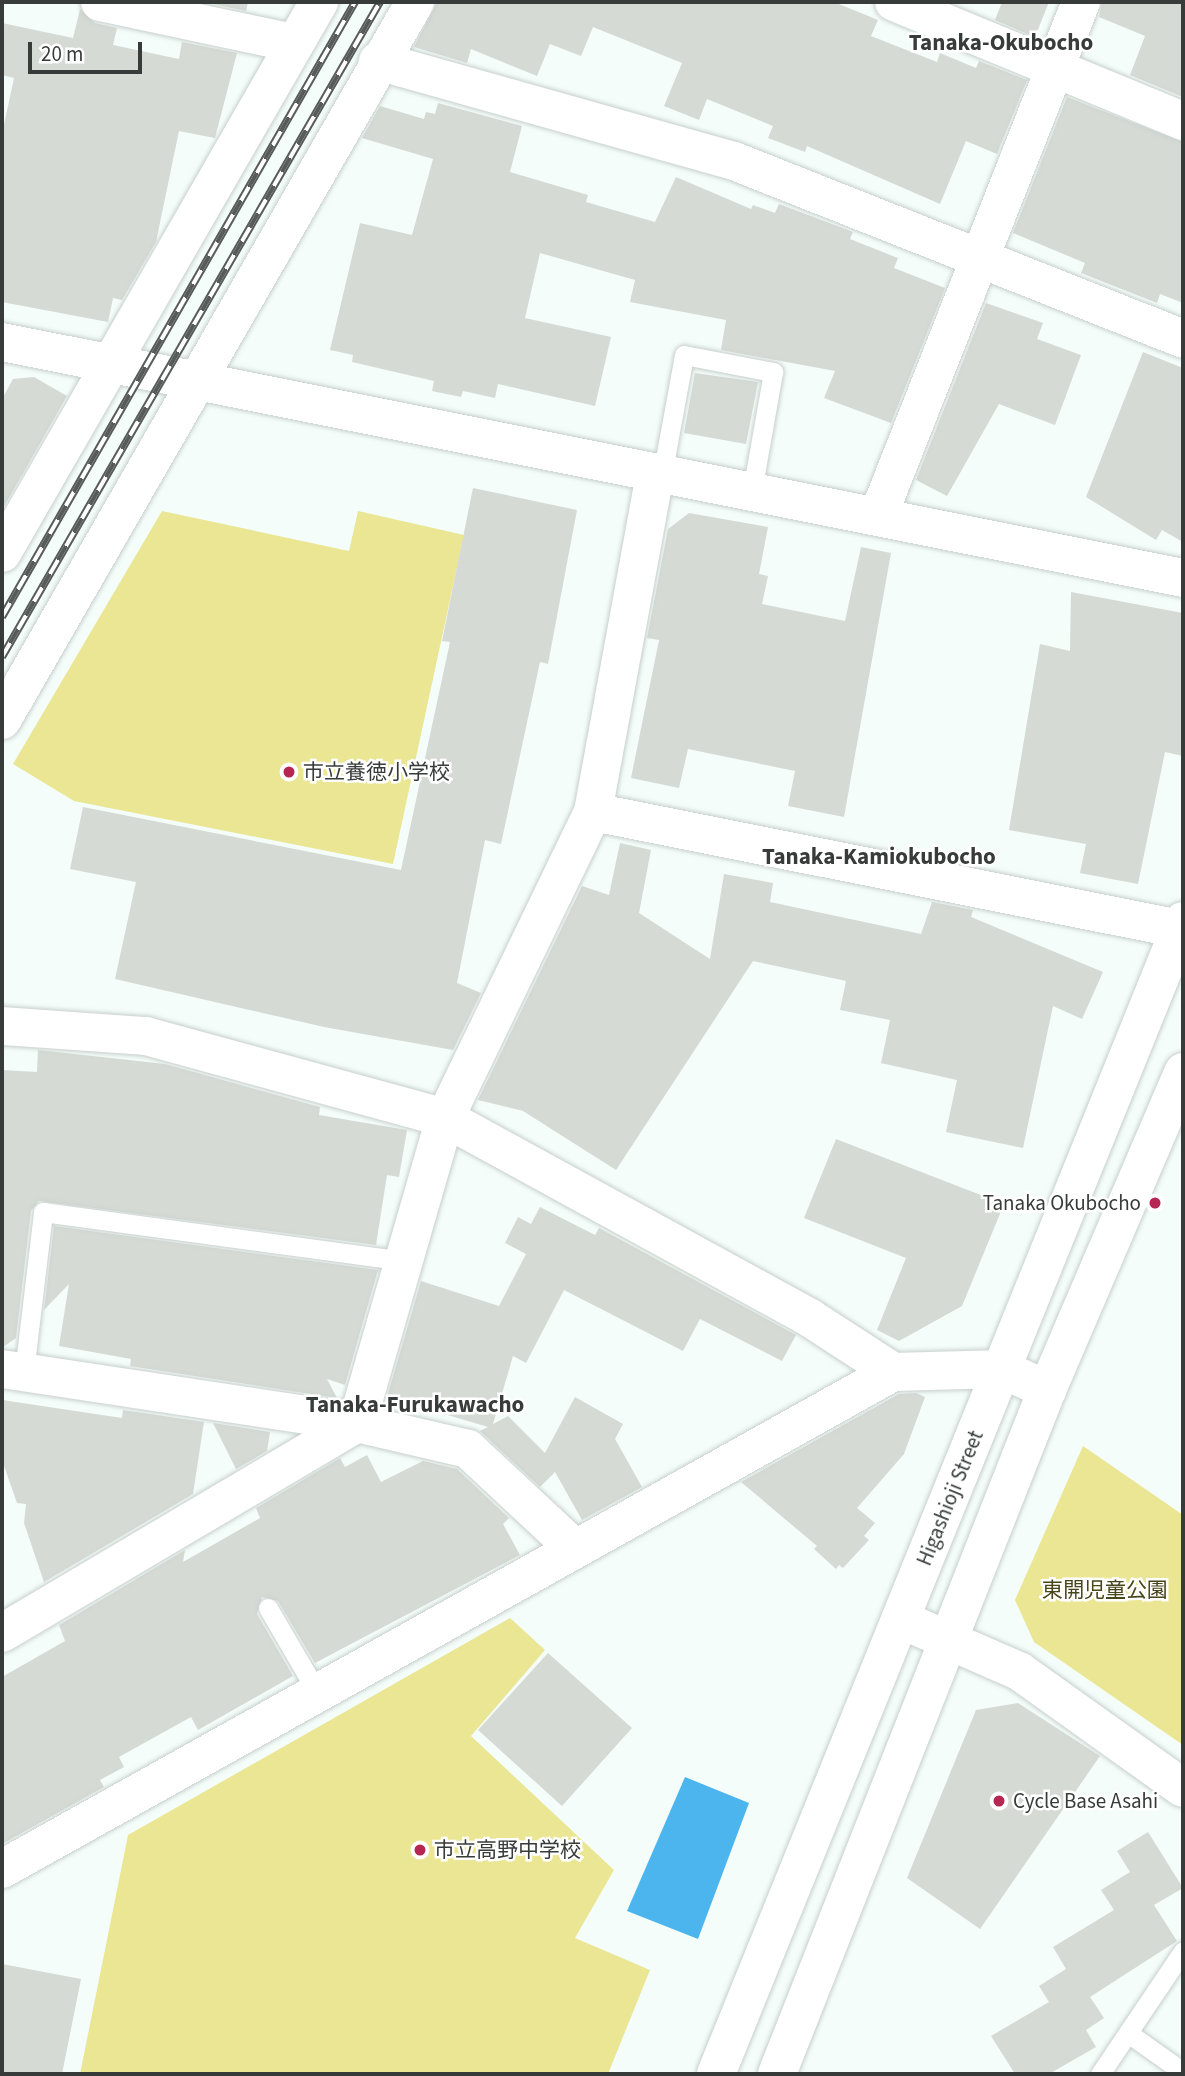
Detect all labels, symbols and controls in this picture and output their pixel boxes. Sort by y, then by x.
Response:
scale bar [32,28,145,72]
district label: Tanaka-Okubocho [909,29,1093,57]
text: 20 m [41,39,83,69]
place label: 市立養徳小学校 [303,759,450,785]
marker: 市立養徳小学校 [281,764,297,780]
district label: Tanaka-Kamiokubocho [762,843,996,871]
place label: Tanaka Okubocho [983,1190,1141,1216]
marker: Tanaka Okubocho [1147,1195,1163,1211]
district label: Tanaka-Furukawacho [306,1391,524,1419]
street label: Higashioji Street [911,1427,989,1569]
park label: 東開児童公園 [1042,1577,1168,1603]
place label: Cycle Base Asahi [1013,1788,1158,1814]
marker: Cycle Base Asahi [991,1793,1007,1809]
place label: 市立高野中学校 [434,1837,581,1863]
marker: 市立高野中学校 [412,1842,428,1858]

